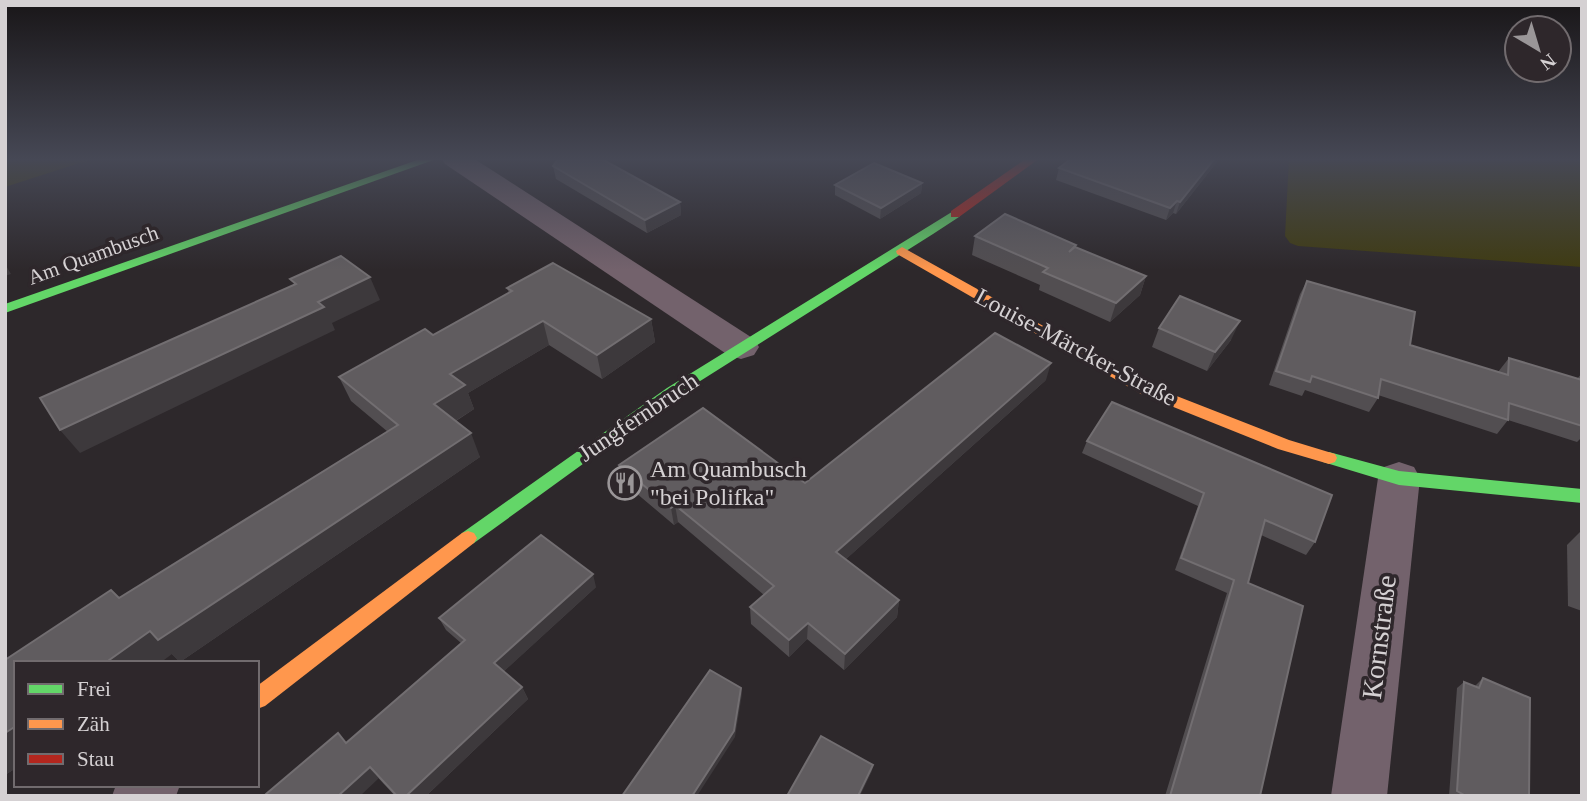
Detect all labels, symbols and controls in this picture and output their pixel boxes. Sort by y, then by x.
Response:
north arrow [1503,14,1573,84]
text: N [1536,50,1560,75]
street label: Am Quambusch [24,220,162,290]
street label: Louise-Märcker-Straße [971,283,1181,411]
street label: Jungfernbruch [573,367,703,467]
place label: Am Quambusch "bei Polifka" [650,456,807,510]
restaurant icon: Am Quambusch "bei Polifka" [606,464,644,502]
street label: Kornstraße [1356,573,1402,701]
legend [14,661,259,787]
text: Frei [77,677,111,701]
text: Zäh [77,712,110,736]
text: Stau [77,747,115,771]

